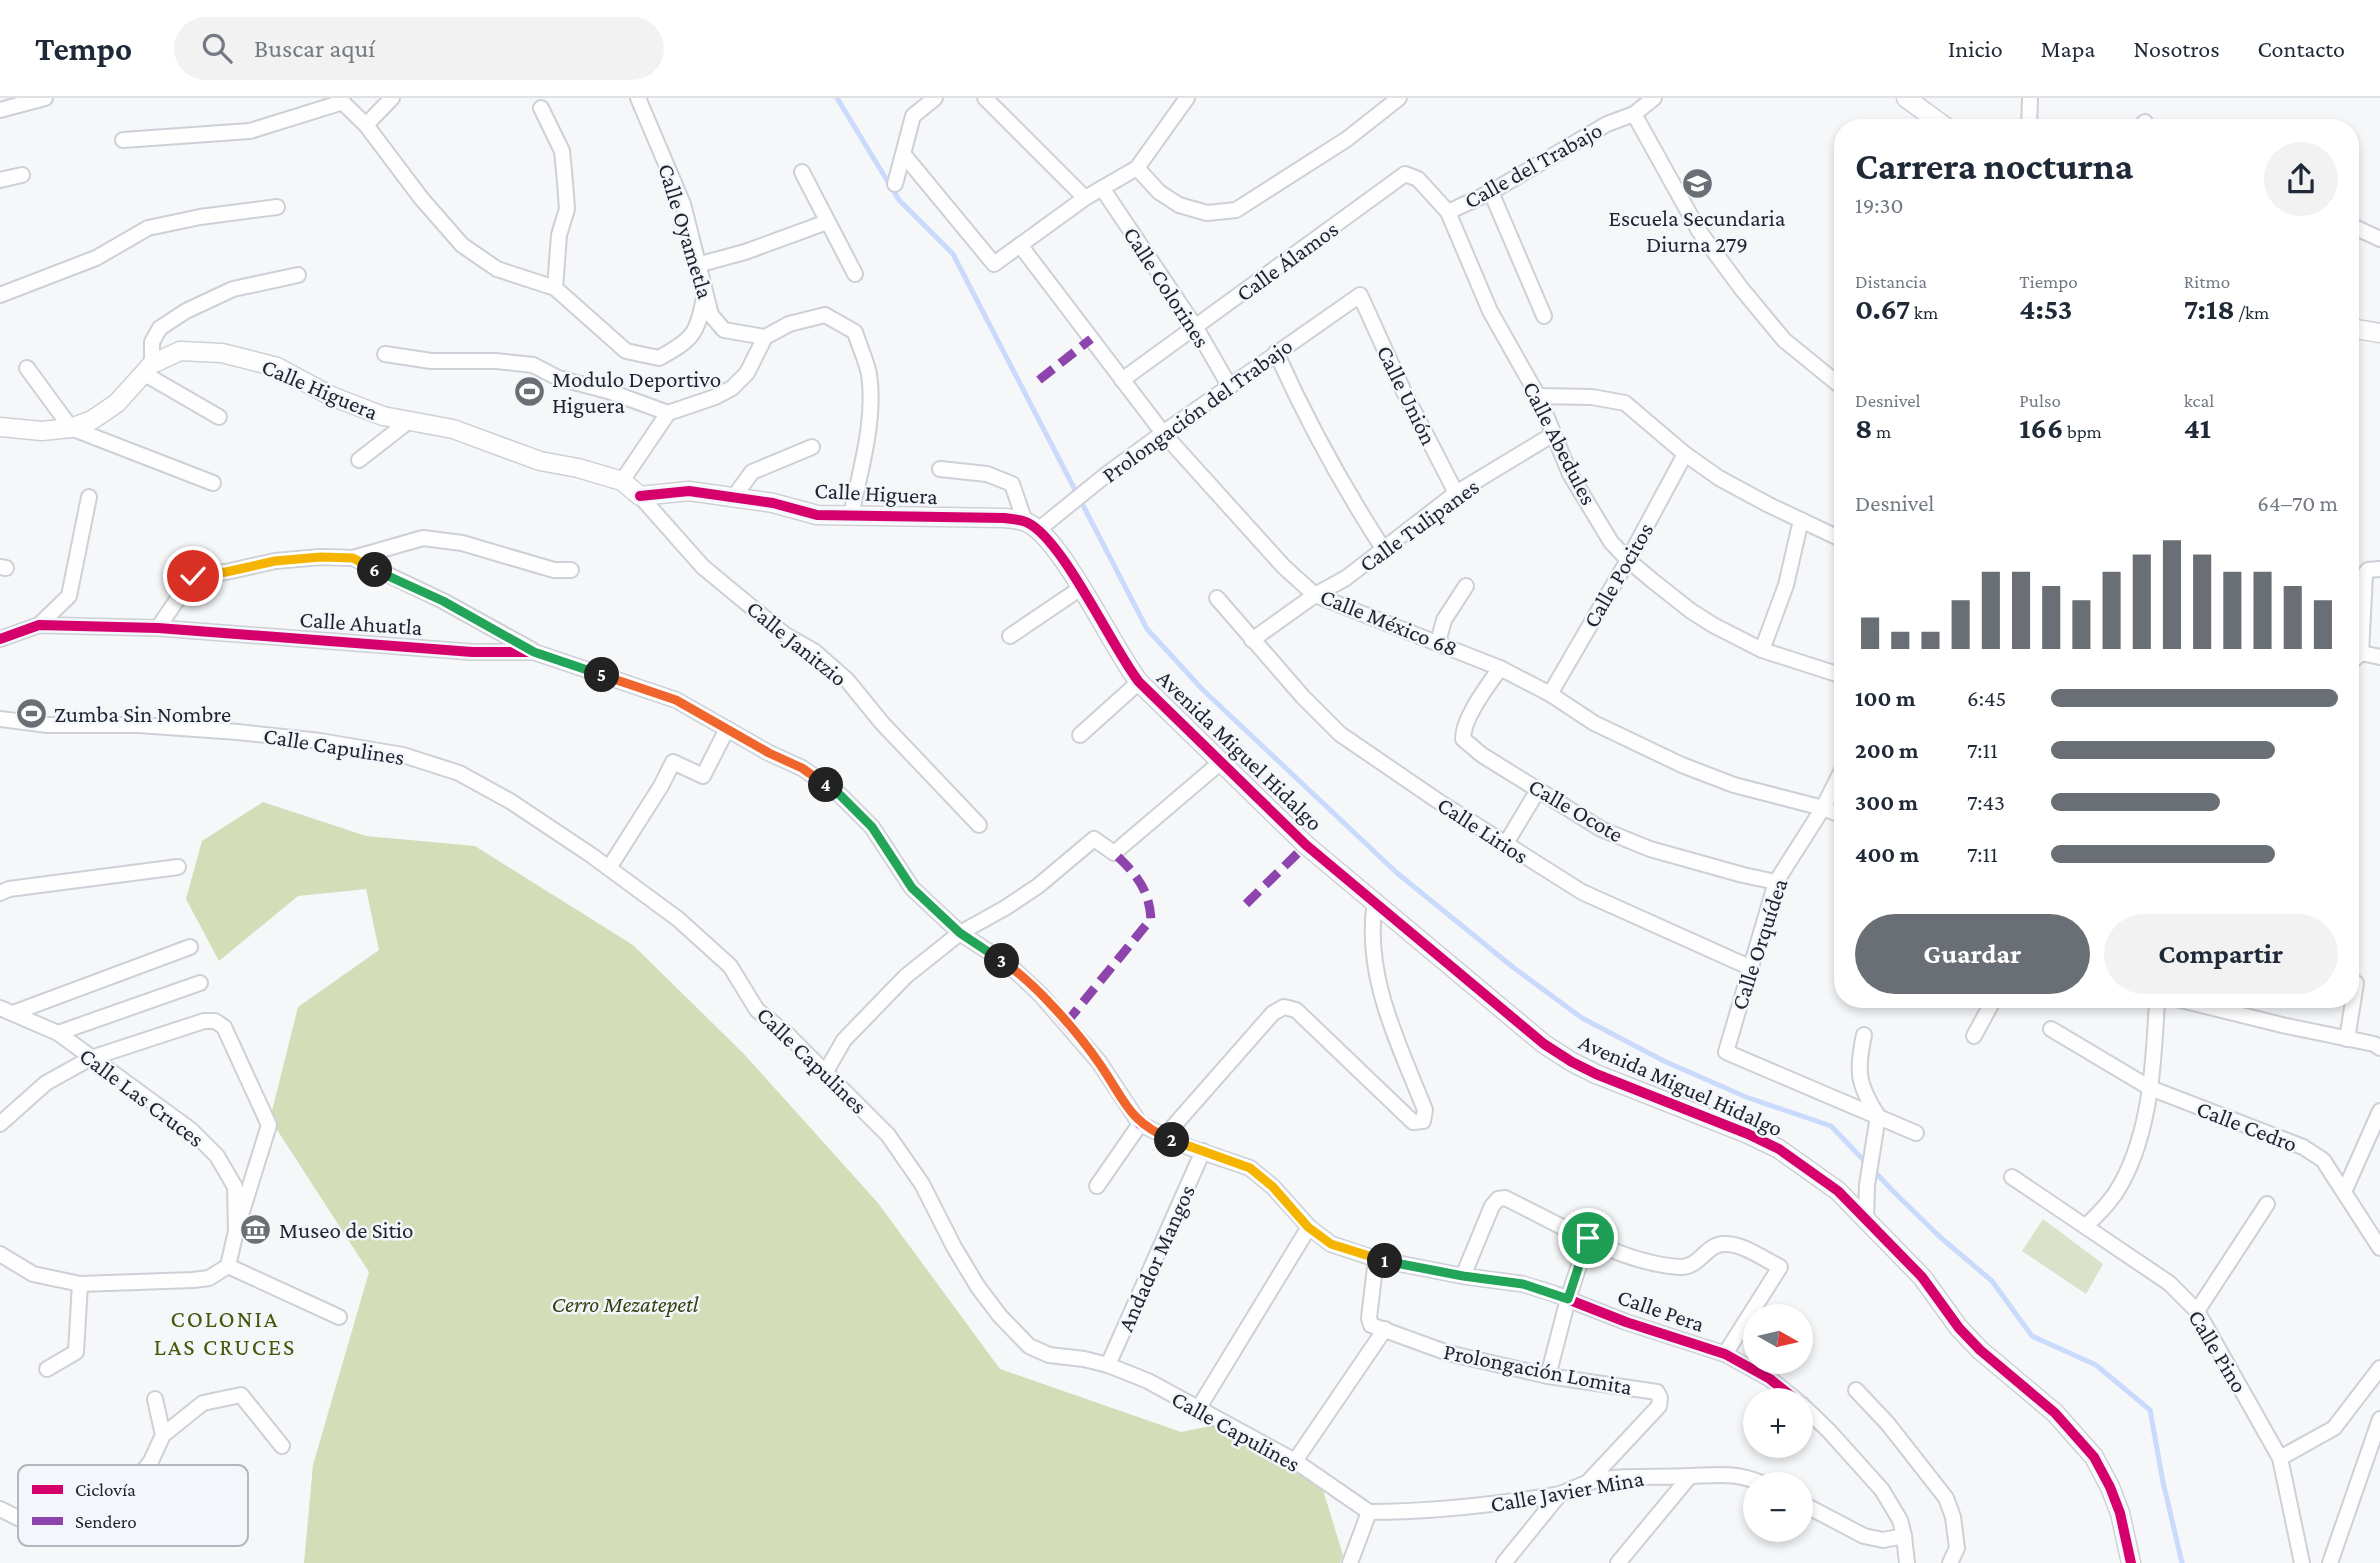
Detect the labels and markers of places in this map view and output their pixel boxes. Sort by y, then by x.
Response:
school or university icon: Escuela Secundaria Diurna 279 [1680,167,1714,201]
place label: Escuela Secundaria Diurna 279 [1609,205,1786,257]
place label: Modulo Deportivo Higuera [552,366,721,418]
sports icon: Modulo Deportivo Higuera [512,375,546,409]
pin [163,546,223,606]
pin: 6 [358,552,392,588]
pin: 5 [584,658,620,692]
sports icon: Zumba Sin Nombre [14,697,48,731]
place label: Zumba Sin Nombre [54,701,231,727]
pin: 4 [808,768,844,802]
pin: 3 [984,944,1020,978]
pin: 2 [1154,1122,1190,1158]
pin [1558,1208,1618,1268]
museum icon: Museo de Sitio [239,1213,273,1247]
place label: Museo de Sitio [279,1217,414,1243]
pin: 1 [1368,1244,1402,1278]

